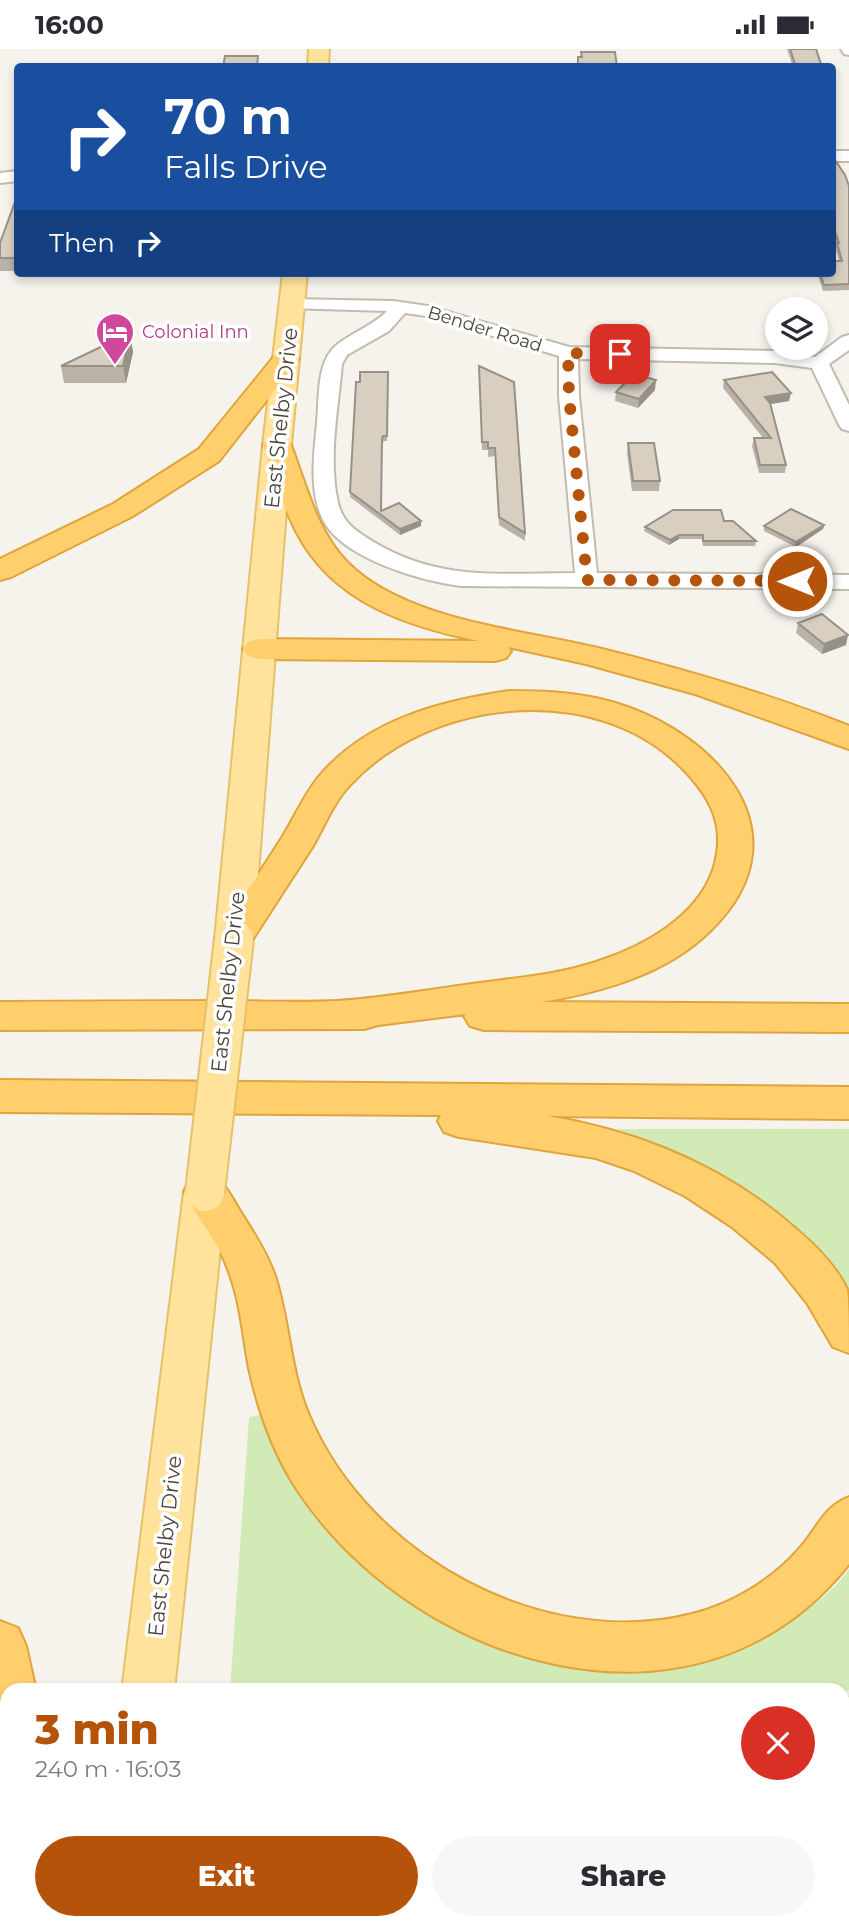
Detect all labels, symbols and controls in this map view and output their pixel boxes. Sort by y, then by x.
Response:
text: 16:00 [35,9,104,41]
text: 70 m [164,87,292,146]
icon: right [49,91,140,182]
text: Falls Drive [164,147,328,186]
icon: right [129,224,167,262]
text: Then [49,227,115,259]
map controls [765,297,828,360]
button: layers [765,297,828,360]
street label: Bender Road [425,301,545,357]
hotel icon: Colonial Inn [94,311,136,366]
place label: Colonial Inn [142,321,249,343]
pin [590,324,650,384]
street label: East Shelby Drive [259,326,302,510]
icon: arrive [601,335,639,373]
position arrow [760,544,834,618]
street label: East Shelby Drive [206,890,249,1074]
street label: East Shelby Drive [143,1454,186,1638]
text: 3 min [35,1703,159,1755]
button: close [741,1706,815,1780]
text: 240 m · 16:03 [35,1755,181,1783]
button: Exit [35,1836,418,1916]
button: Share [432,1836,815,1916]

